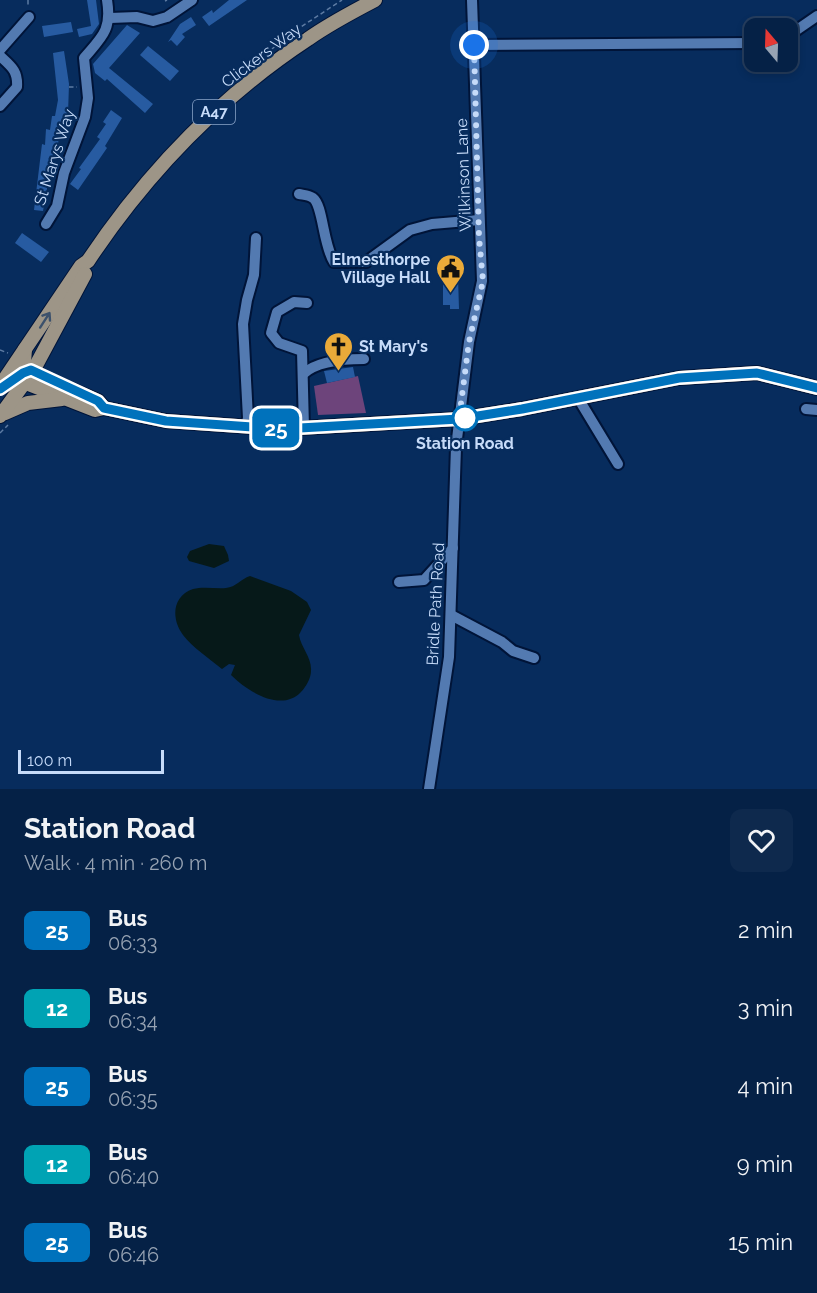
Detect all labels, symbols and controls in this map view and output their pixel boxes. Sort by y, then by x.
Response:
north arrow [744,18,798,72]
map controls [744,18,798,72]
street label: Clickers Way [218,19,305,92]
your location [459,30,489,60]
road number: A47 [193,100,235,124]
street label: St Marys Way [30,106,79,208]
street label: Wilkinson Lane [452,118,475,232]
place label: Elmesthorpe Village Hall [332,250,431,287]
public building icon: Elmesthorpe Village Hall [435,252,467,294]
one-way arrow [39,312,51,329]
church icon: St Mary's [322,330,354,372]
place label: St Mary's [359,337,428,356]
marker: Station Road [452,405,478,431]
line badge: 25 [249,408,303,448]
text: 25 [264,416,288,441]
place label: Station Road [416,434,514,453]
street label: Bridle Path Road [423,542,448,666]
scale bar [18,747,164,774]
text: 100 m [27,751,72,770]
button: heart [730,809,793,872]
text: Station Road [24,812,195,845]
text: Walk · 4 min · 260 m [24,851,207,875]
text: Bus [108,905,147,931]
text: 2 min [738,917,793,943]
text: 25 [45,918,69,943]
text: 06:33 [108,931,157,955]
text: Bus [108,983,147,1009]
text: 3 min [738,995,793,1021]
text: 12 [46,996,68,1021]
text: 06:34 [108,1009,158,1033]
text: Bus [108,1061,147,1087]
text: 4 min [738,1073,793,1099]
text: 25 [45,1074,69,1099]
text: 06:35 [108,1087,158,1111]
text: Bus [108,1139,147,1165]
text: 9 min [737,1151,793,1177]
text: 12 [46,1152,68,1177]
text: 06:40 [108,1165,159,1189]
text: Bus [108,1217,147,1243]
text: 15 min [728,1229,793,1255]
text: 25 [45,1230,69,1255]
text: 06:46 [108,1243,159,1267]

